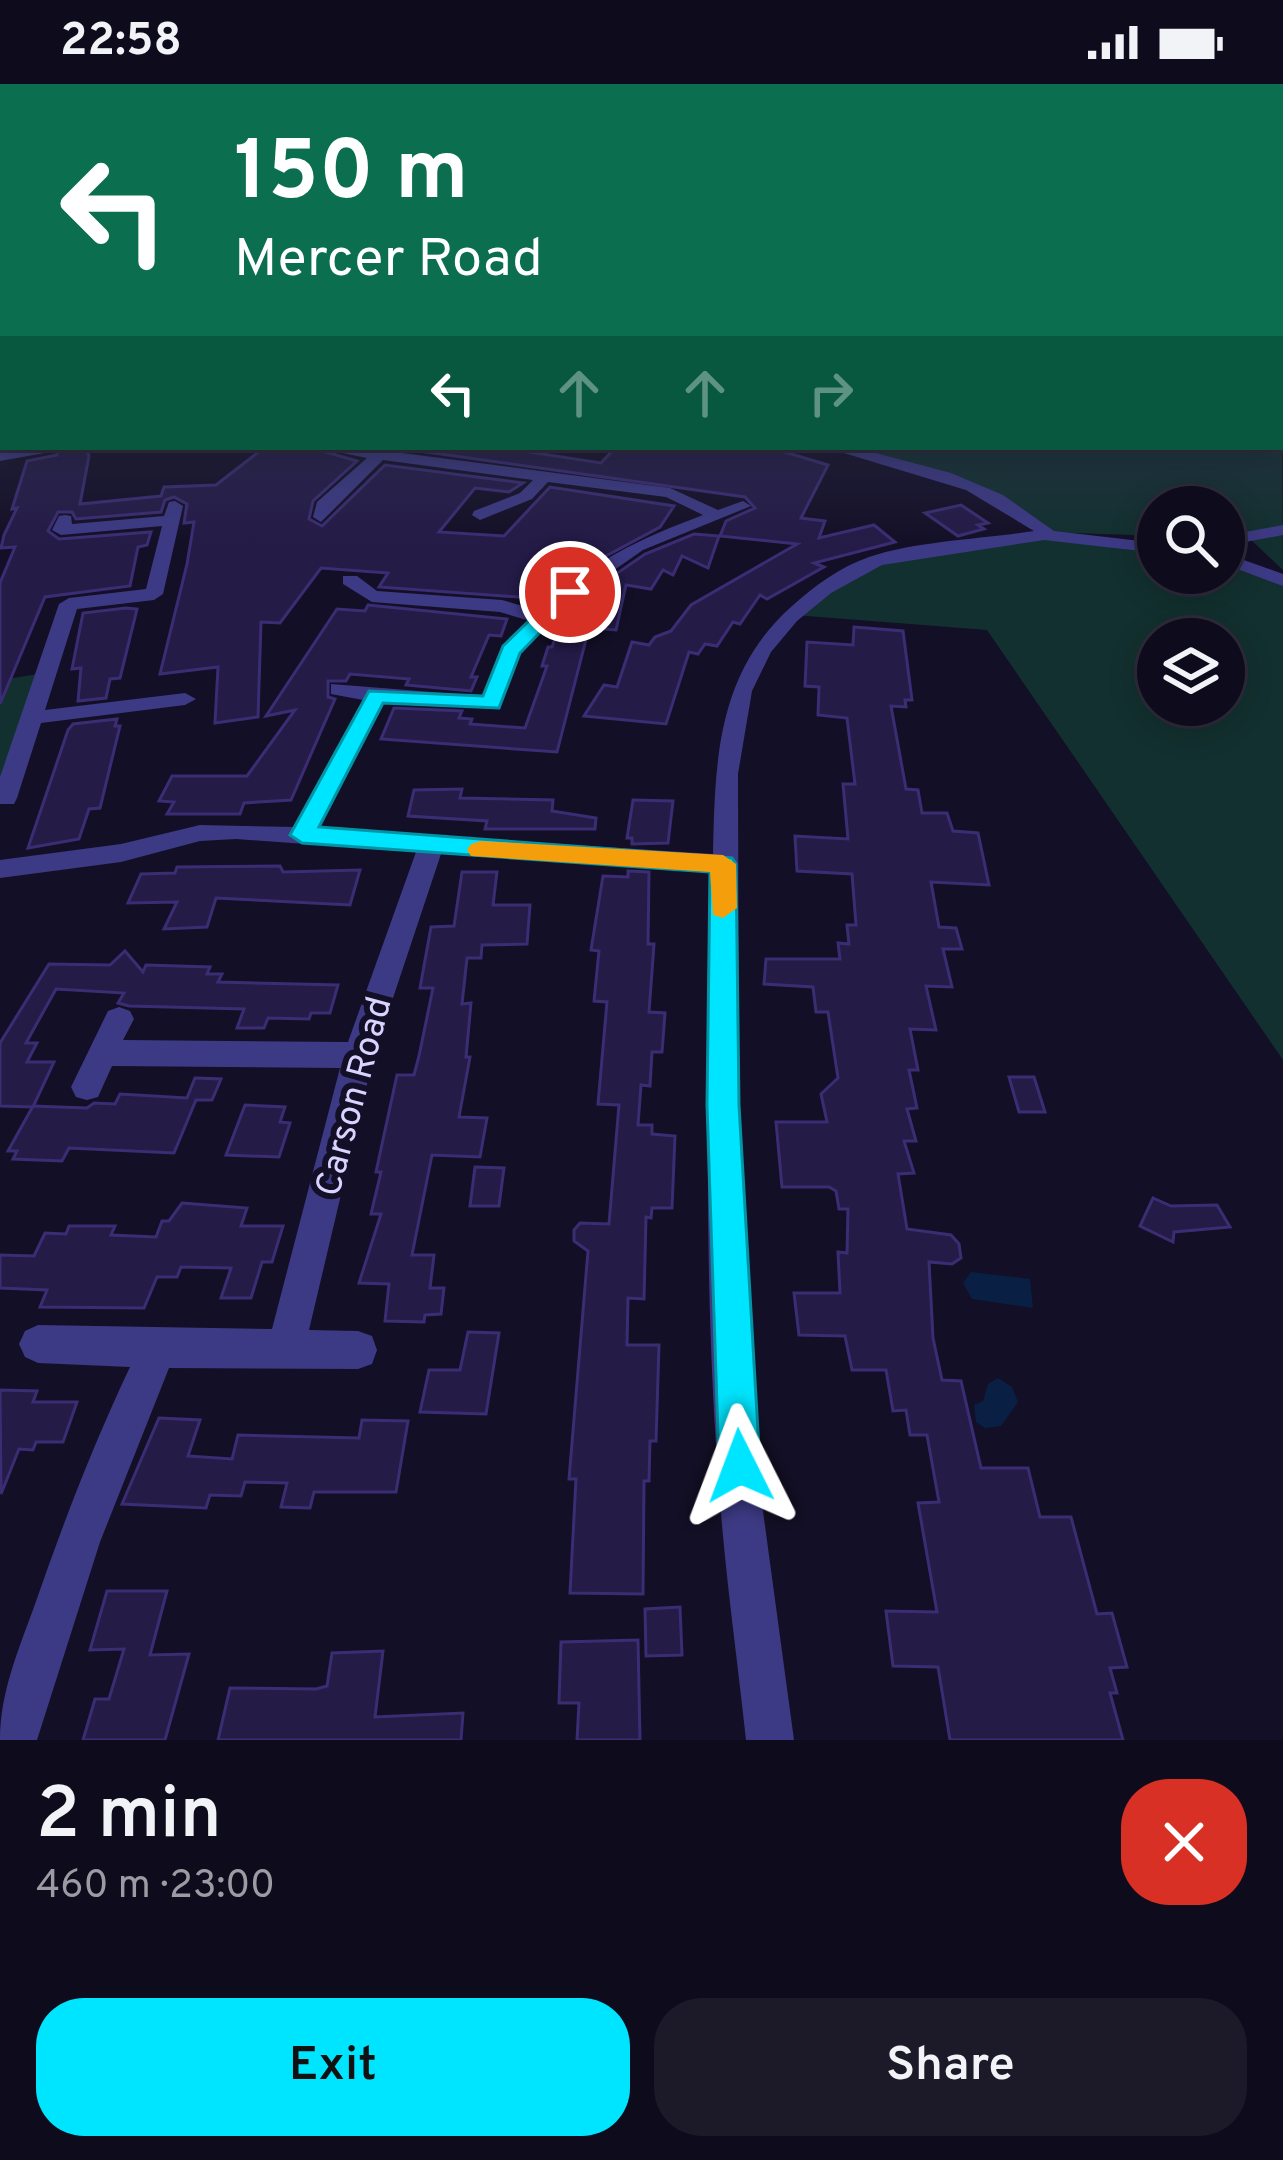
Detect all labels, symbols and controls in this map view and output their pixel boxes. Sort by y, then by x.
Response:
text: 22:58 [60,14,182,71]
text: 150 m [234,123,469,229]
icon: left [36,132,192,288]
text: Mercer Road [234,227,543,296]
icon: left [420,360,486,426]
icon: ahead [546,360,612,426]
icon: ahead [672,360,738,426]
icon: right [798,360,864,426]
map controls [1137,486,1245,726]
button: search [1137,486,1245,594]
pin [519,541,621,643]
icon: arrive [537,559,603,625]
button: layers [1137,618,1245,726]
street label: Carson Road [307,992,405,1202]
position arrow [677,1403,803,1529]
text: 2 min [36,1772,222,1864]
button: close [1121,1779,1247,1905]
text: 460 m · 23:00 [36,1863,275,1912]
button: Exit [36,1998,630,2136]
button: Share [654,1998,1247,2136]

